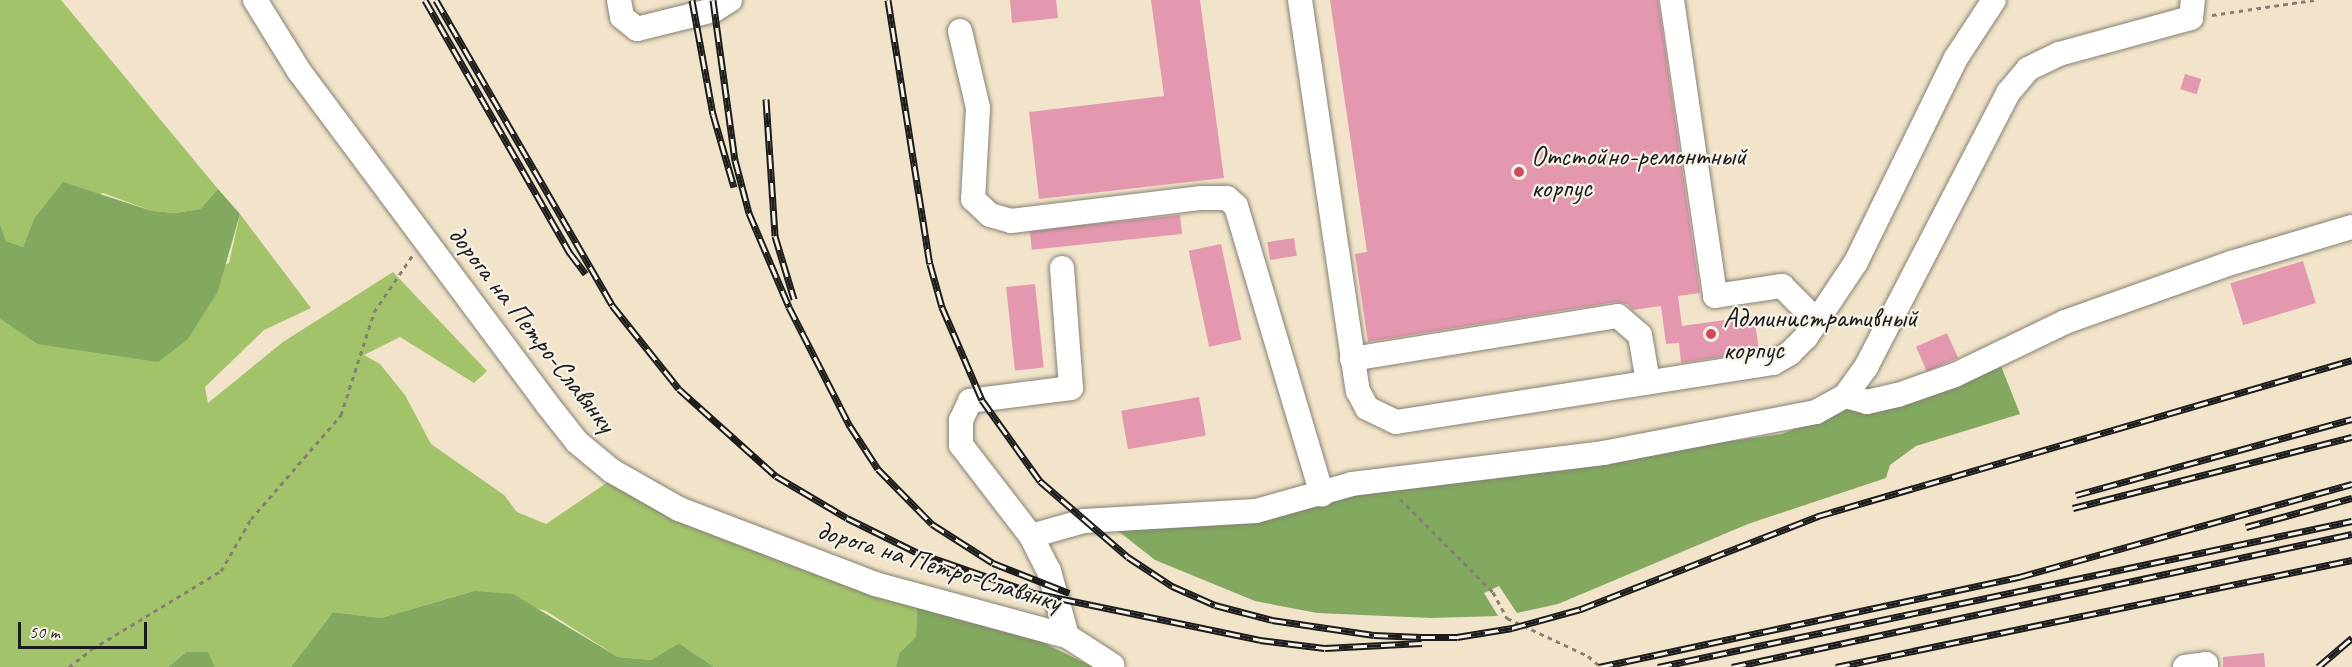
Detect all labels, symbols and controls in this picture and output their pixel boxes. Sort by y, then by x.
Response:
place label: Отстойно-ремонтный корпус [1531,139,1746,205]
marker: Отстойно-ремонтный корпус [1512,165,1526,179]
street label: дорога на Петро-Славянку [442,220,622,438]
place label: Административный корпус [1723,301,1917,367]
marker: Административный корпус [1704,327,1718,341]
street label: дорога на Петро-Славянку [814,513,1064,619]
scale bar [21,610,150,648]
text: 50 m [29,621,60,643]

